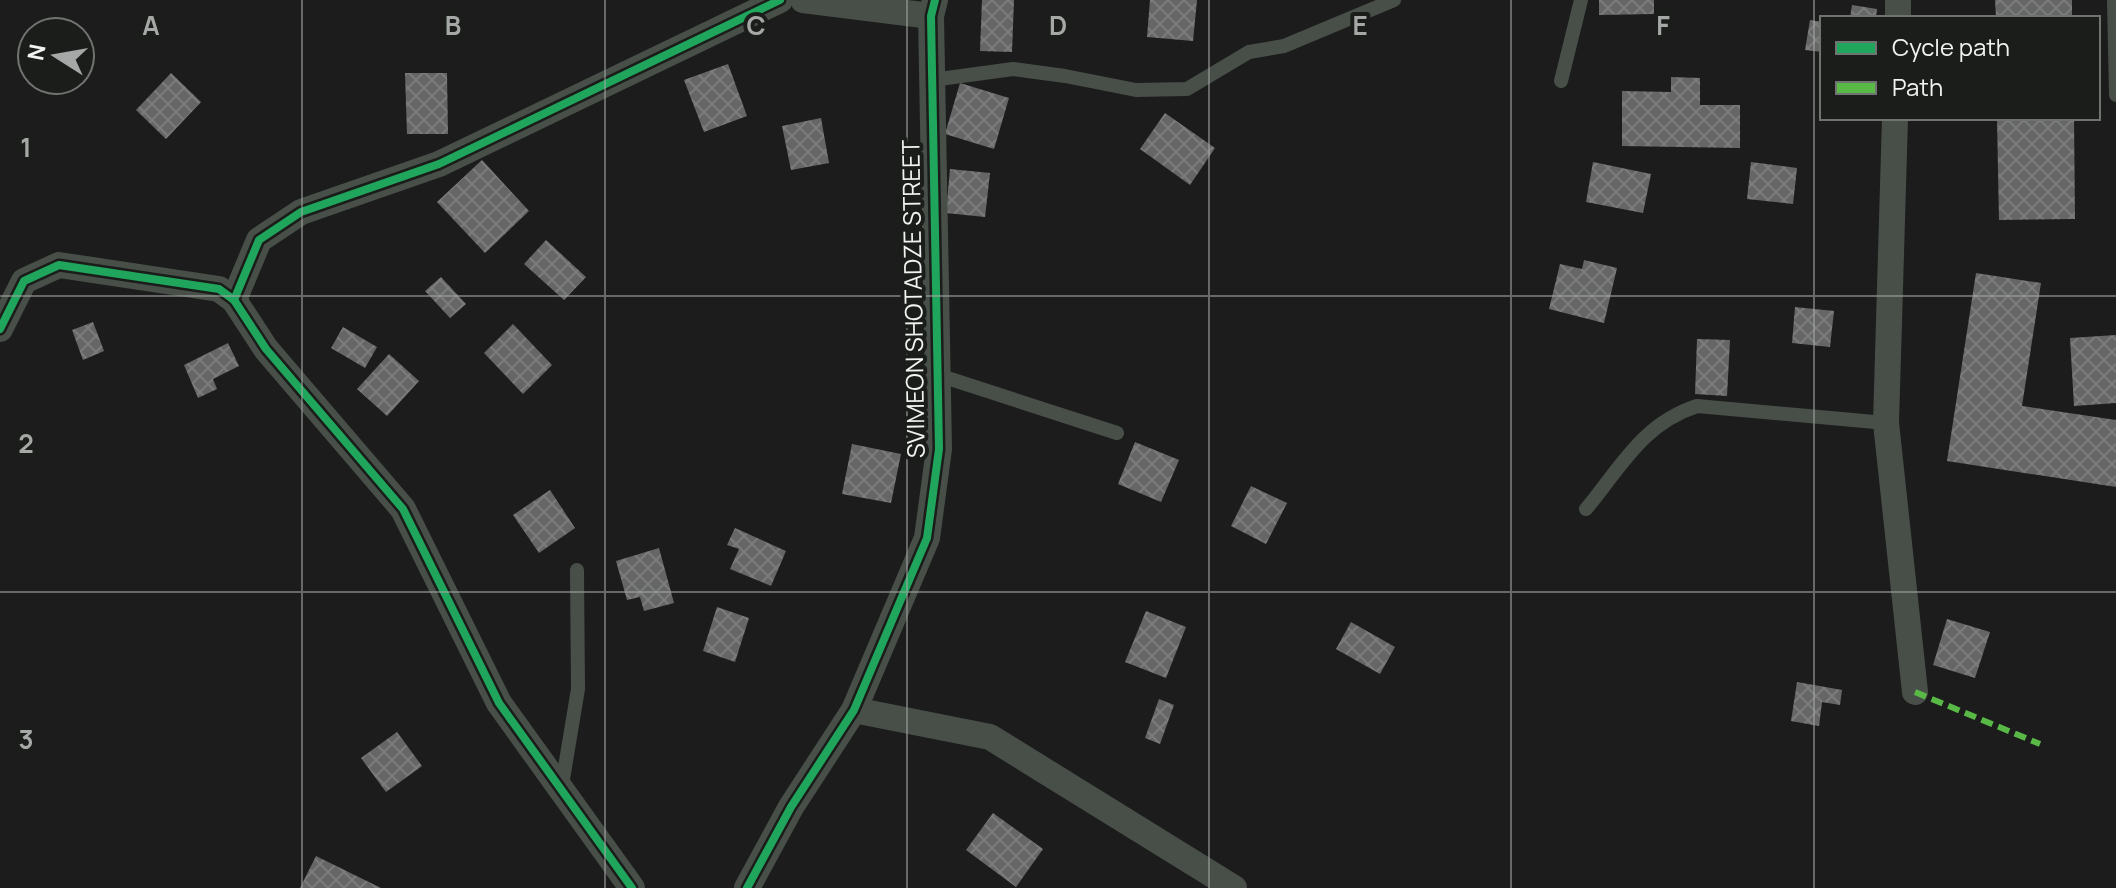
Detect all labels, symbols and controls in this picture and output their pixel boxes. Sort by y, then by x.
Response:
text: A [142,7,160,43]
text: B [445,7,461,43]
text: C [746,7,766,43]
text: D [1049,7,1067,43]
text: E [1352,7,1368,43]
text: F [1656,7,1670,43]
north arrow [16,16,96,96]
legend [1820,16,2100,120]
text: Cycle path [1892,30,2010,63]
text: N [20,42,53,63]
text: Path [1892,70,1943,103]
text: 1 [20,129,32,165]
street label: SVIMEON SHOTADZE STREET [893,139,932,458]
text: 2 [18,425,34,461]
text: 3 [18,721,34,757]

